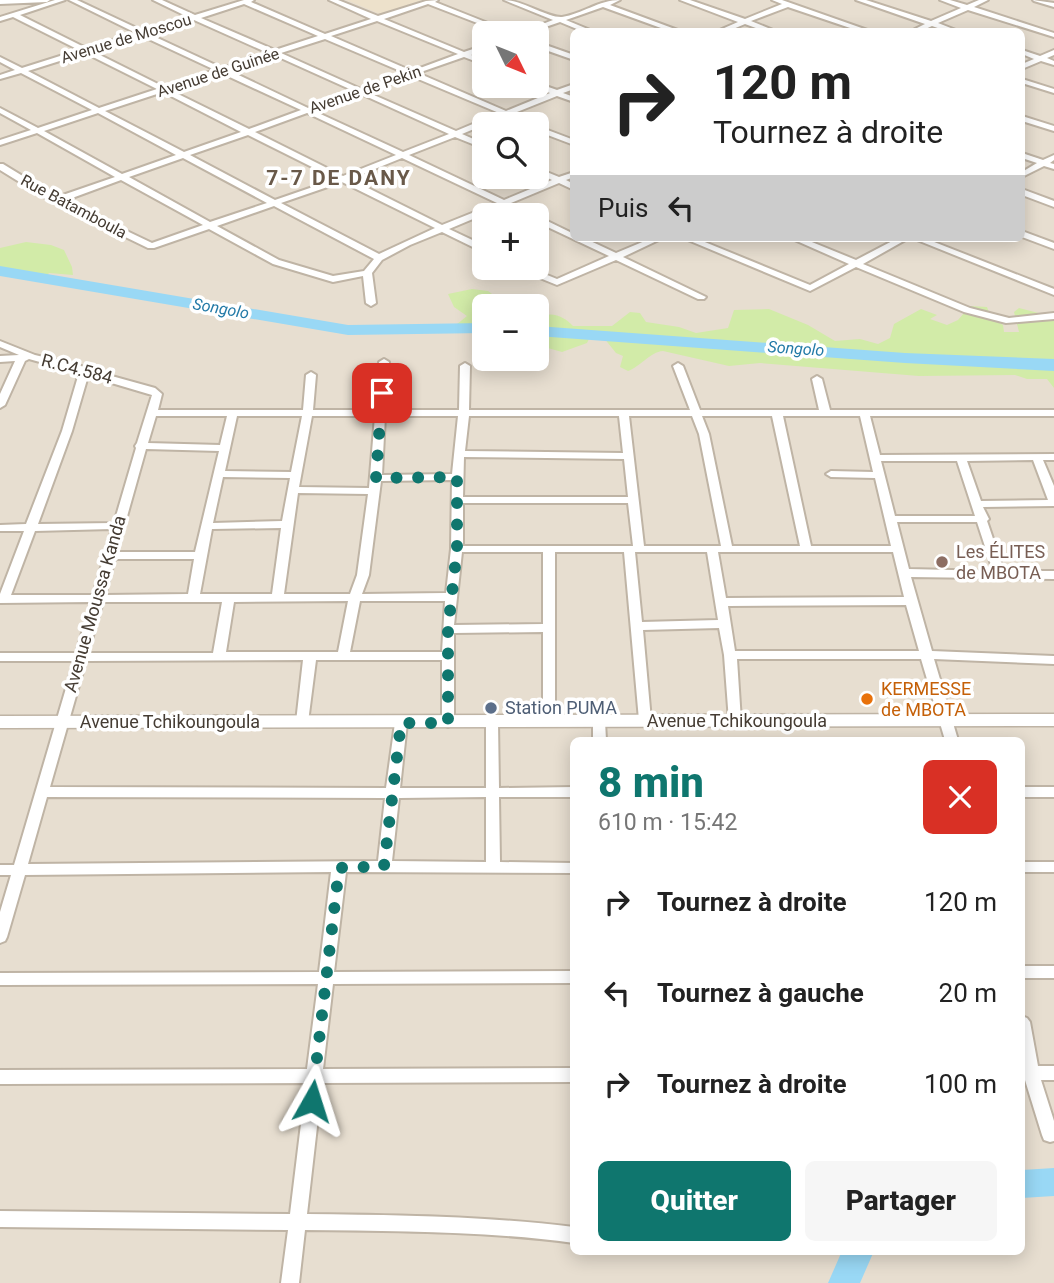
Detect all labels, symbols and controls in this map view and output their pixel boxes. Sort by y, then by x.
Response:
street label: Avenue de Moscou [59,10,194,67]
north arrow [472,21,550,98]
map controls [472,21,549,371]
street label: Avenue de Guinée [155,44,282,101]
text: 120 m [713,54,852,111]
icon: right [598,56,689,147]
street label: Avenue de Pekin [307,61,424,118]
button: search [472,112,549,189]
text: Tournez à droite [713,113,943,151]
district label: 7-7 DE DANY [266,166,412,190]
street label: Rue Batamboula [18,171,130,242]
icon: left [662,189,700,227]
text: Puis [598,193,648,223]
button: + [472,203,549,280]
water label: Songolo [191,294,251,323]
button: − [472,294,549,371]
water label: Songolo [767,337,825,360]
street label: R.C4.584 [39,349,115,388]
pin [352,363,412,423]
icon: arrive [363,374,401,412]
street label: Avenue Moussa Kanda [59,513,130,695]
place label: Les ÉLITES de MBOTA [956,541,1046,583]
marker: Les ÉLITES de MBOTA [934,554,950,570]
place label: KERMESSE de MBOTA [881,678,971,720]
marker: KERMESSE de MBOTA [859,691,875,707]
place label: Station PUMA [505,697,617,718]
marker: Station PUMA [483,700,499,716]
street label: Avenue Tchikoungoula [647,710,827,731]
street label: Avenue Tchikoungoula [80,711,260,732]
text: 8 min [598,758,704,807]
button: close [923,760,997,834]
text: 610 m · 15:42 [598,809,737,836]
icon: right [598,883,636,921]
text: Tournez à droite [657,887,847,917]
text: 120 m [924,887,997,917]
icon: left [598,974,636,1012]
text: Tournez à gauche [657,978,864,1008]
text: 20 m [939,978,997,1008]
position arrow [275,1064,349,1138]
icon: right [598,1065,636,1103]
text: Tournez à droite [657,1069,847,1099]
text: 100 m [924,1069,997,1099]
button: Quitter [598,1161,791,1241]
button: Partager [805,1161,997,1241]

